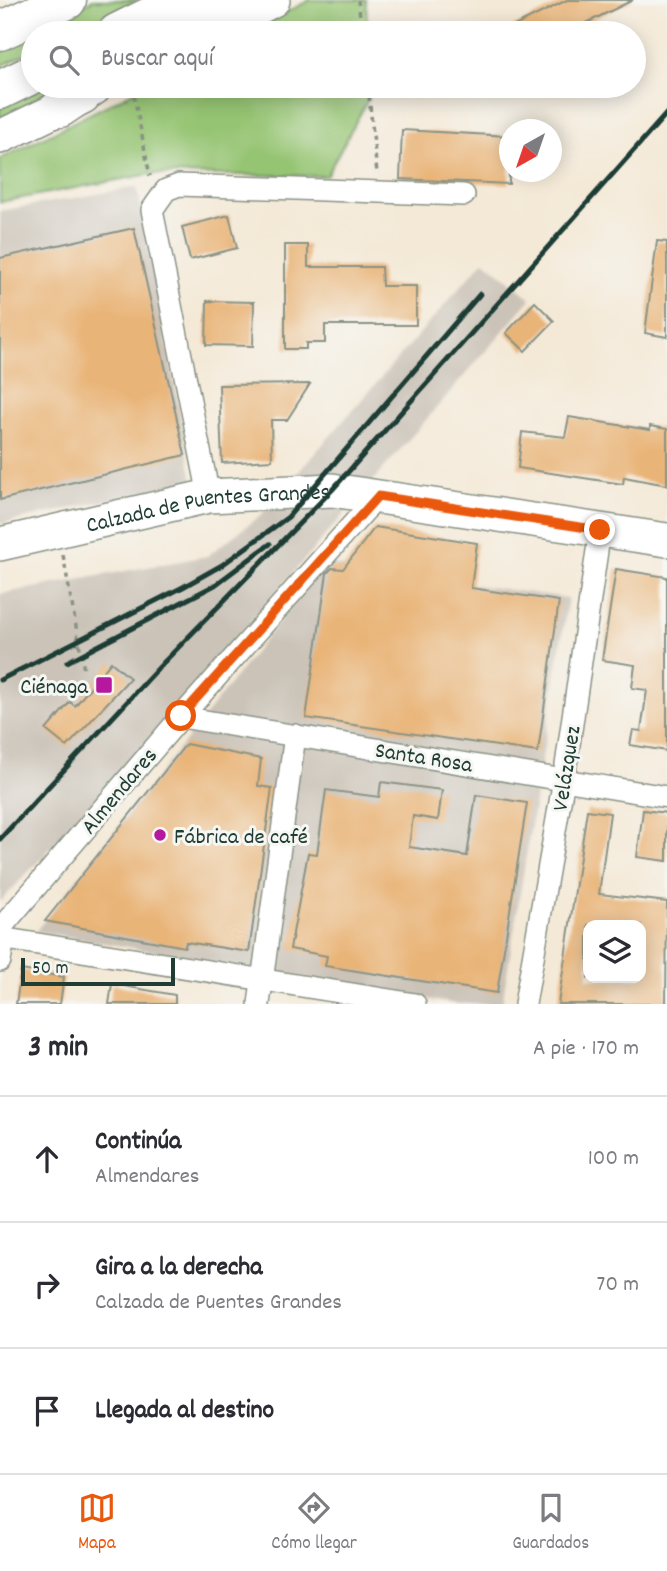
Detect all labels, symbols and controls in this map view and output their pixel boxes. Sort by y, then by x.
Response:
search box [21,21,646,98]
icon: search [45,41,83,79]
text: Buscar aquí [101,41,213,78]
north arrow [499,119,562,182]
street label: Calzada de Puentes Grandes [83,477,331,544]
route end [584,514,615,545]
place label: Ciénaga [20,672,89,705]
marker: Ciénaga [94,675,114,695]
route start [165,700,196,731]
street label: Velázquez [545,723,592,814]
street label: Santa Rosa [372,735,476,784]
street label: Almendares [74,742,167,843]
place label: Fábrica de café [174,822,308,855]
marker: Fábrica de café [152,827,168,843]
map controls [583,920,646,983]
button: layers [583,920,646,983]
scale bar [21,955,175,987]
text: 50 m [32,956,69,983]
text: 3 min [28,1028,88,1071]
text: A pie · 170 m [533,1033,639,1066]
text: Continúa [95,1124,181,1161]
icon: ahead [28,1140,66,1178]
text: 100 m [588,1143,639,1176]
text: Almendares [95,1161,200,1194]
text: Gira a la derecha [95,1250,262,1287]
icon: right [28,1266,66,1304]
text: 70 m [597,1269,639,1302]
text: Calzada de Puentes Grandes [95,1287,342,1320]
icon: arrive [28,1392,66,1430]
text: Llegada al destino [95,1393,274,1430]
tab: Mapa [78,1489,116,1558]
tab: Cómo llegar [271,1489,357,1558]
tab: Guardados [512,1489,589,1558]

